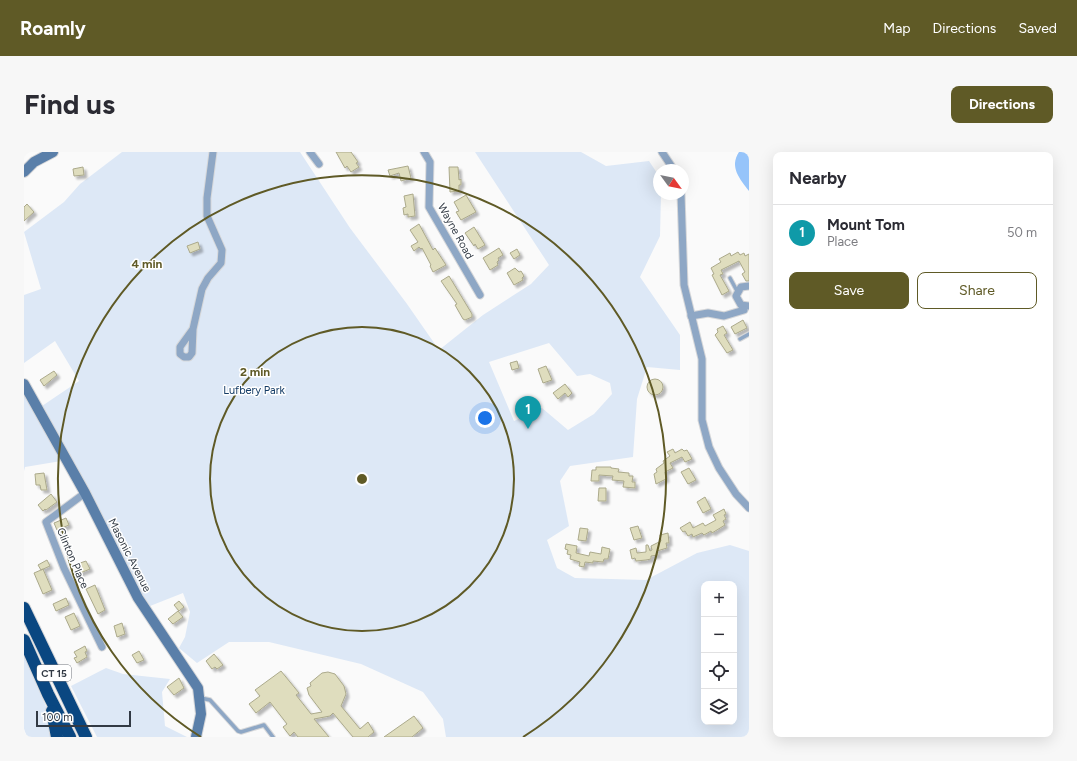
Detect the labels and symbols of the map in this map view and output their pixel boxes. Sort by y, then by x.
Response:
north arrow [653,164,689,200]
street label: Wayne Road [435,201,476,261]
text: 4 min [132,257,163,271]
text: 2 min [240,365,270,379]
park label: Lufbery Park [223,384,285,397]
pin: 1 [515,396,541,429]
your location [475,408,495,428]
centre of rings [355,472,369,486]
street label: Masonic Avenue [105,516,154,594]
street label: Clinton Place [54,526,91,591]
road number: CT 15 [37,665,71,681]
scale bar [36,709,131,728]

